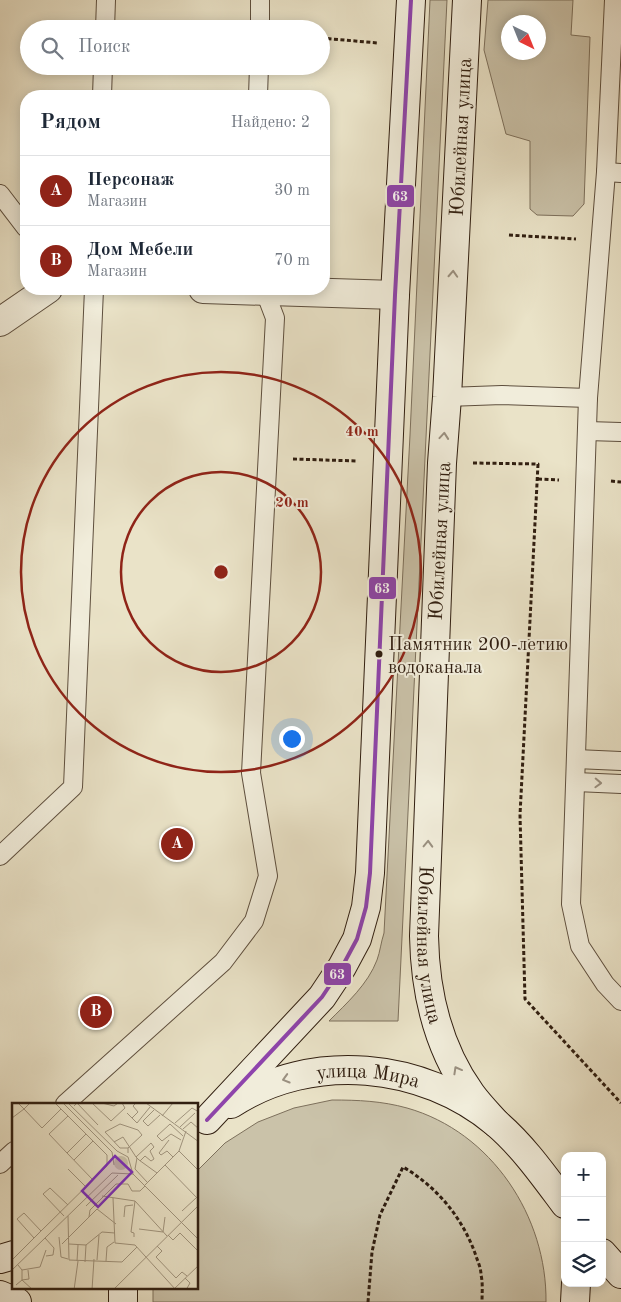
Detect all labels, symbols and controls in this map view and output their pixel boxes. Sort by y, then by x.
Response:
north arrow [501,15,546,60]
search box [20,20,330,75]
icon: search [38,34,66,62]
text: Поиск [78,38,130,57]
street label: Юбилейная улица [448,57,476,217]
text: Рядом [40,112,101,133]
text: Найдено: 2 [231,115,310,131]
text: Персонаж [87,171,174,190]
text: A [50,183,62,199]
text: 30 m [274,183,310,199]
line badge: 63 [386,184,415,208]
text: 63 [392,190,408,204]
text: Магазин [87,194,147,210]
text: Дом Мебели [87,241,193,260]
text: B [50,253,62,269]
text: 70 m [274,253,310,269]
text: Магазин [87,264,147,280]
one-way arrow [448,270,459,278]
text: 40 m [345,425,379,440]
one-way arrow [438,432,449,440]
street label: Юбилейная улица [427,461,455,621]
text: 20 m [275,496,309,511]
centre of rings [212,563,230,581]
line badge: 63 [368,576,397,600]
text: 63 [374,582,390,596]
place label: Памятник 200-летию водоканала [388,636,568,678]
marker: Памятник 200-летию водоканала [374,649,384,659]
your location [279,726,305,752]
one-way arrow [595,778,603,788]
pin: A [161,825,193,863]
one-way arrow [423,839,433,847]
street label: Юбилейная улица [412,865,444,1027]
line badge: 63 [323,962,352,986]
text: 63 [329,968,345,982]
pin: B [80,993,112,1031]
street label: улица Мира [315,1062,422,1093]
one-way arrow [453,1067,463,1076]
one-way arrow [282,1073,291,1084]
inset map [12,1103,199,1290]
map controls [561,1152,606,1287]
button: + [561,1152,606,1197]
button: − [561,1197,606,1242]
button: layers [561,1242,606,1287]

